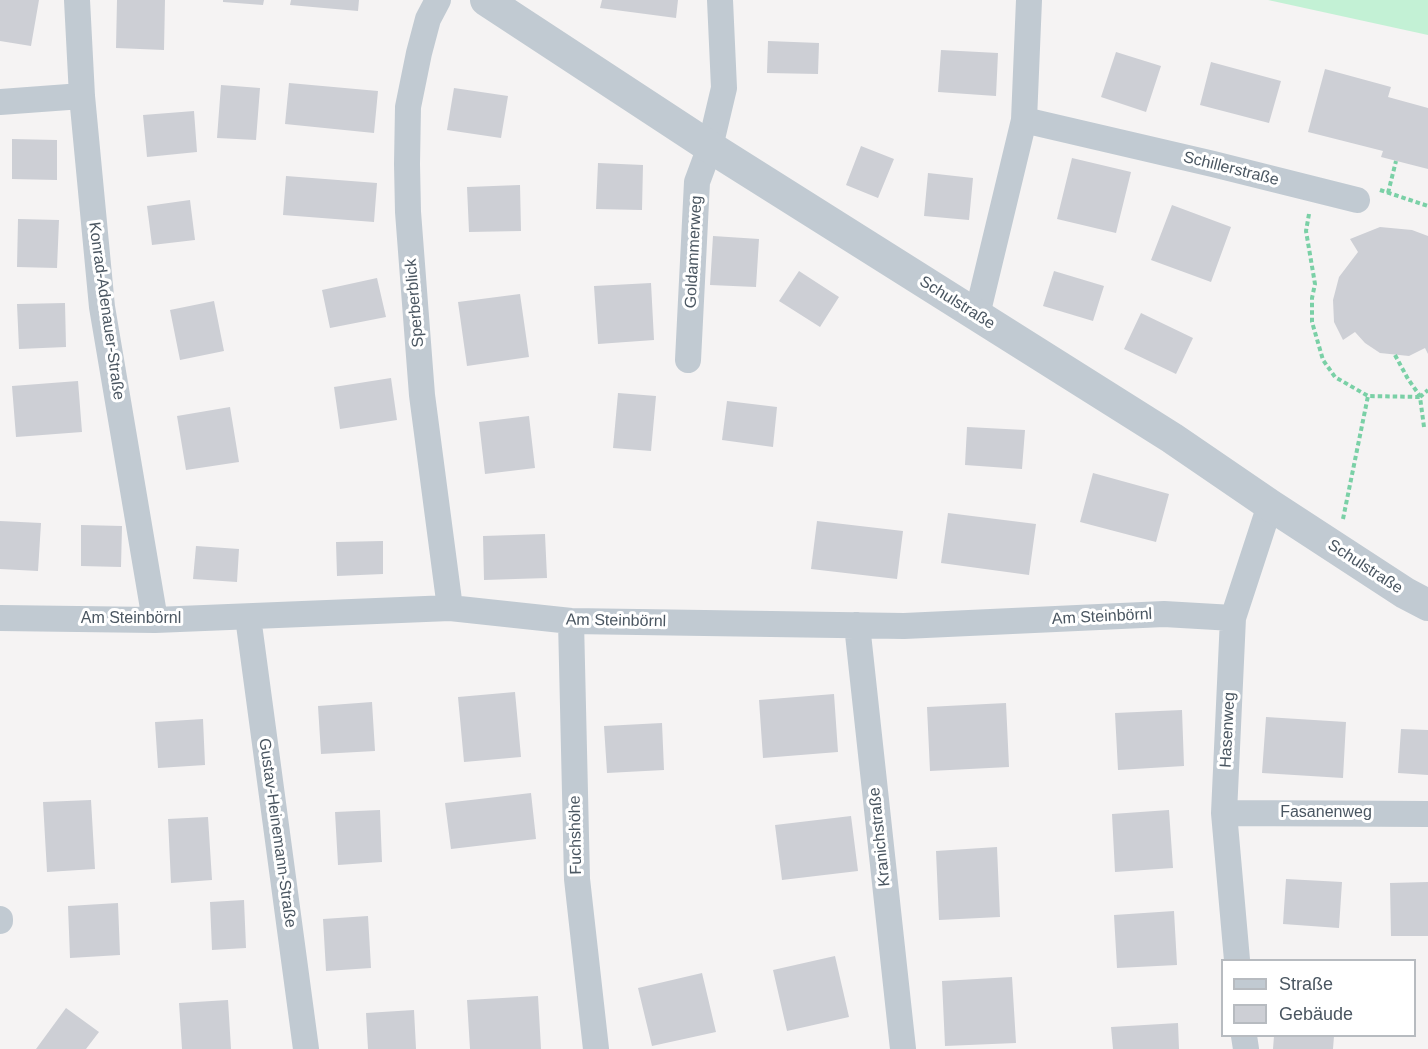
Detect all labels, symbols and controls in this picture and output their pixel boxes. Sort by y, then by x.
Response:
street label: Schillerstraße [1181,148,1281,190]
street label: Goldammerweg [681,195,707,309]
street label: Konrad-Adenauer-Straße [84,221,128,401]
street label: Sperberblick [402,258,428,348]
street label: Schulstraße [916,272,998,334]
street label: Schulstraße [1324,536,1406,598]
street label: Am Steinbörnl [1051,605,1153,629]
street label: Am Steinbörnl [81,609,181,629]
street label: Am Steinbörnl [566,611,666,631]
street label: Hasenweg [1216,692,1240,768]
street label: Gustav-Heinemann-Straße [254,737,300,929]
street label: Kranichstraße [865,786,895,888]
street label: Fuchshöhe [566,795,586,875]
street label: Fasanenweg [1280,803,1372,823]
legend [1221,959,1416,1037]
text: Straße [1279,974,1333,994]
text: Gebäude [1279,1004,1353,1024]

